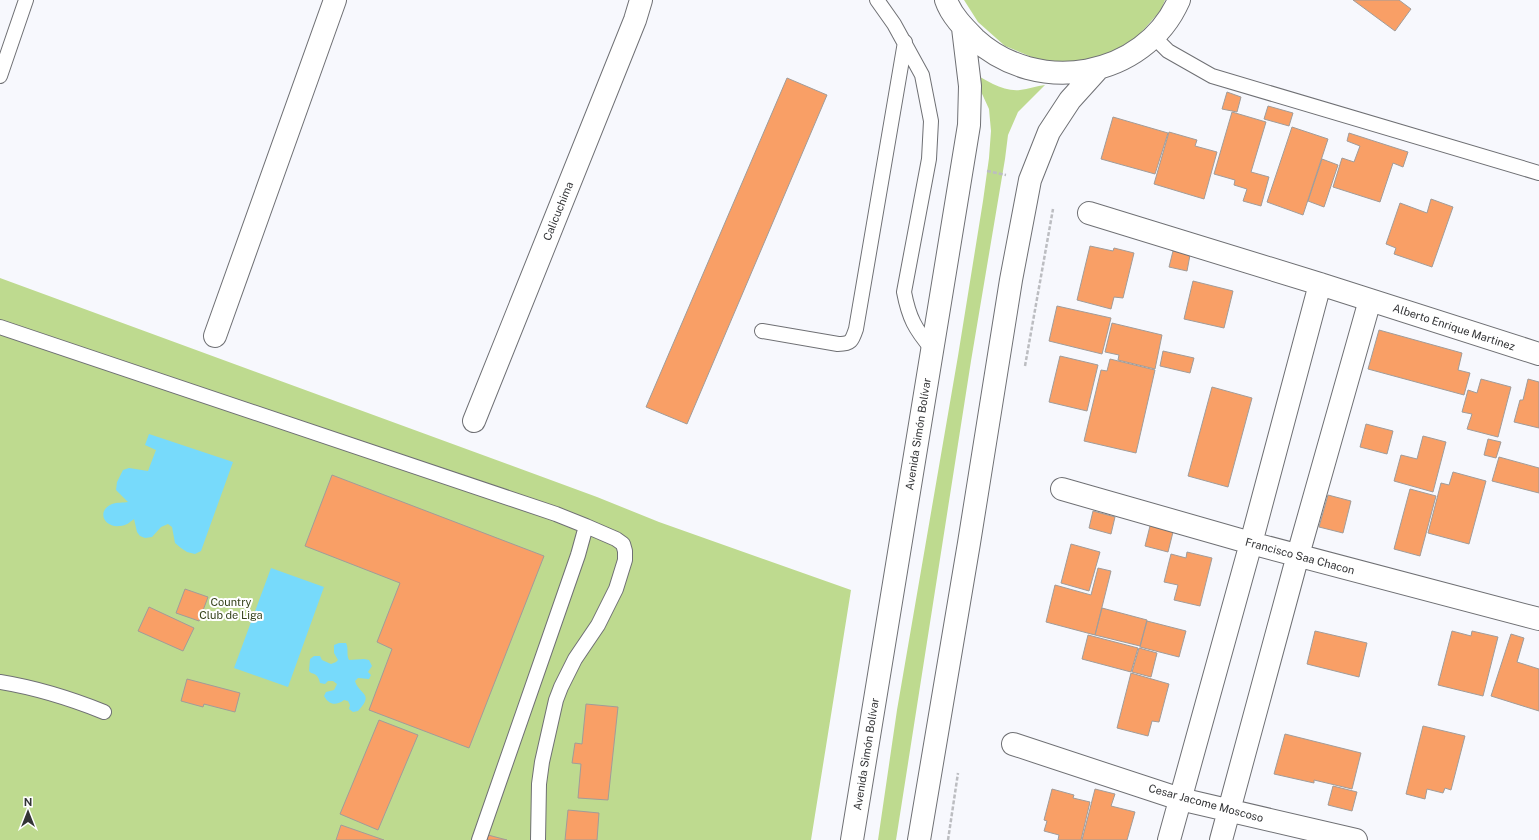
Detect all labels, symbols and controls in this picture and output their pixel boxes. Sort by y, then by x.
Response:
street label: Calicuchima [541,180,575,242]
street label: Alberto Enrique Martinez [1392,302,1516,352]
street label: Avenida Simón Bolívar [903,377,933,491]
street label: Francisco Saa Chacon [1244,536,1356,576]
park label: Country Club de Liga [199,596,263,621]
street label: Avenida Simón Bolívar [851,697,881,811]
street label: Cesar Jacome Moscoso [1147,782,1265,824]
north arrow [8,792,48,832]
text: N [24,796,32,808]

